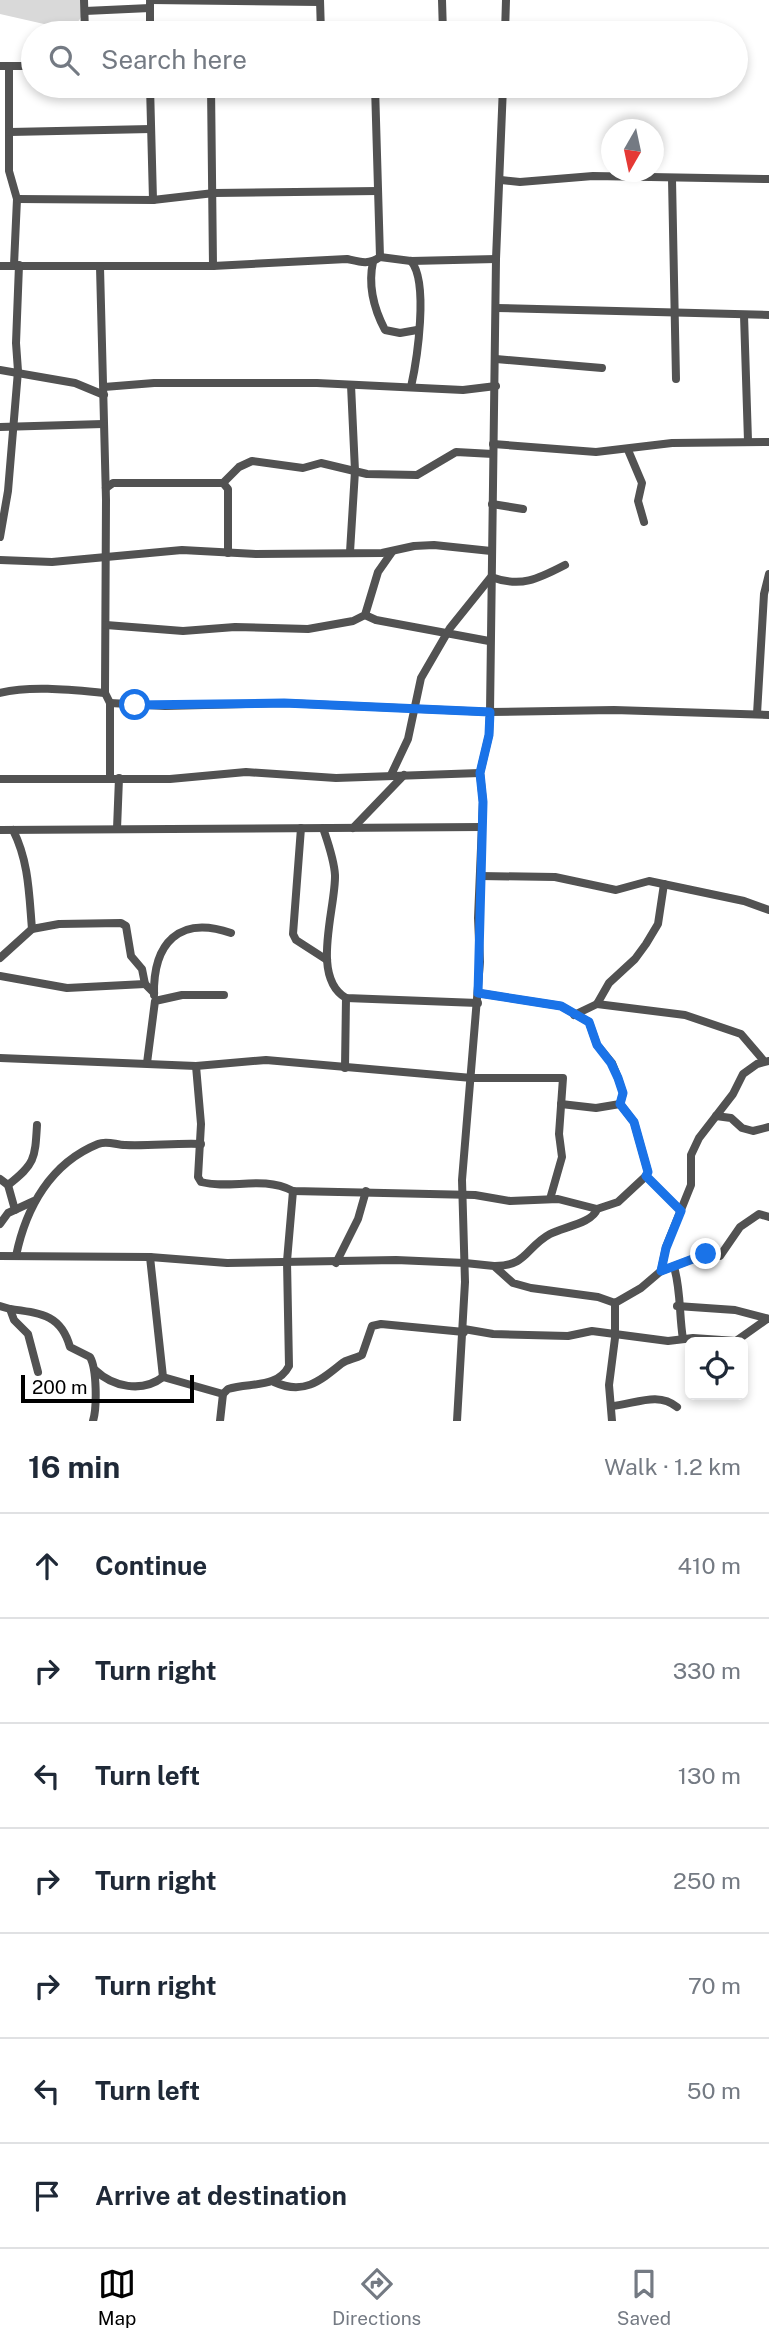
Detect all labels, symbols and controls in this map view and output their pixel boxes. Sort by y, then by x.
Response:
search box [21,21,748,98]
icon: search [45,41,83,79]
text: Search here [101,44,247,75]
north arrow [601,119,664,182]
route start [119,689,150,720]
route end [690,1238,721,1269]
map controls [685,1337,748,1400]
button: locate [685,1337,748,1400]
scale bar [21,1372,194,1404]
text: 200 m [32,1376,88,1398]
text: 16 min [28,1449,120,1485]
text: Walk · 1.2 km [604,1453,741,1480]
icon: ahead [28,1547,66,1585]
text: Continue [95,1550,207,1581]
text: 410 m [678,1552,741,1579]
icon: right [28,1652,66,1690]
text: Turn right [95,1655,217,1686]
text: 330 m [673,1657,741,1684]
icon: left [28,1757,66,1795]
text: Turn left [95,1760,200,1791]
text: 130 m [678,1762,741,1789]
icon: right [28,1862,66,1900]
text: Turn right [95,1865,217,1896]
text: 250 m [673,1867,741,1894]
icon: right [28,1967,66,2005]
text: Turn right [95,1970,217,2001]
text: 70 m [688,1972,741,1999]
icon: left [28,2072,66,2110]
text: Turn left [95,2075,200,2106]
text: 50 m [687,2077,741,2104]
icon: arrive [28,2177,66,2215]
text: Arrive at destination [95,2180,347,2211]
tab: Map [98,2265,136,2329]
tab: Directions [332,2265,421,2329]
tab: Saved [617,2265,671,2329]

